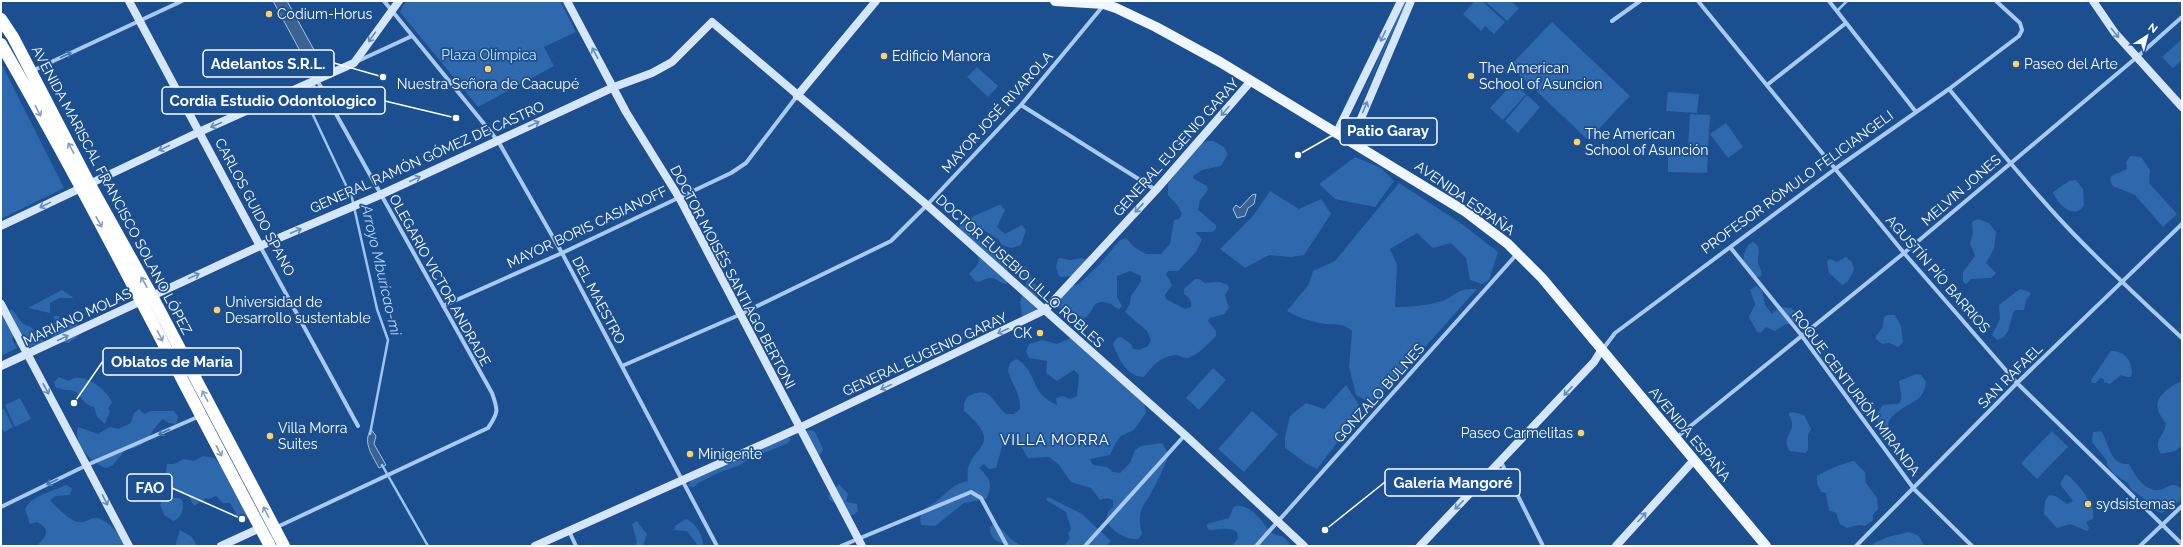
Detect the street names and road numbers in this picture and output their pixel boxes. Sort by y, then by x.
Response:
street label: AVENIDA MARISCAL FRANCISCO SOLANO LÓPEZ [29,42,196,337]
street label: MAYOR JOSÉ RIVAROLA [938,47,1056,176]
street label: GENERAL EUGENIO GARAY [1110,75,1242,219]
street label: GENERAL RAMÓN GÓMEZ DE CASTRO [307,97,547,216]
street label: PROFESOR RÓMULO FELICIANGELI [1697,106,1896,257]
street label: CARLOS GUIDO SPANO [212,135,298,279]
street label: MELVIN JONES [1918,151,2004,229]
street label: AVENIDA ESPAÑA [1412,157,1519,239]
street label: DOCTOR MOISÉS SANTIAGO BERTONI [667,162,800,391]
street label: MAYOR BORIS CASIANOFF [504,183,670,271]
street label: OLEGARIO VICTOR ANDRADE [386,191,494,369]
street label: DOCTOR EUSEBIO LILLO ROBLES [933,191,1108,351]
street label: AGUSTÍN PÍO BARRIOS [1883,211,1994,336]
street label: DEL MAESTRO [569,254,629,346]
street label: MARIANO MOLAS [20,285,134,349]
street label: ROQUE CENTURIÓN MIRANDA [1789,307,1924,479]
street label: GENERAL EUGENIO GARAY [840,309,1010,399]
street label: GONZALO BULNES [1330,340,1428,446]
street label: SAN RAFAEL [1975,341,2045,411]
street label: AVENIDA ESPAÑA [1646,383,1735,485]

